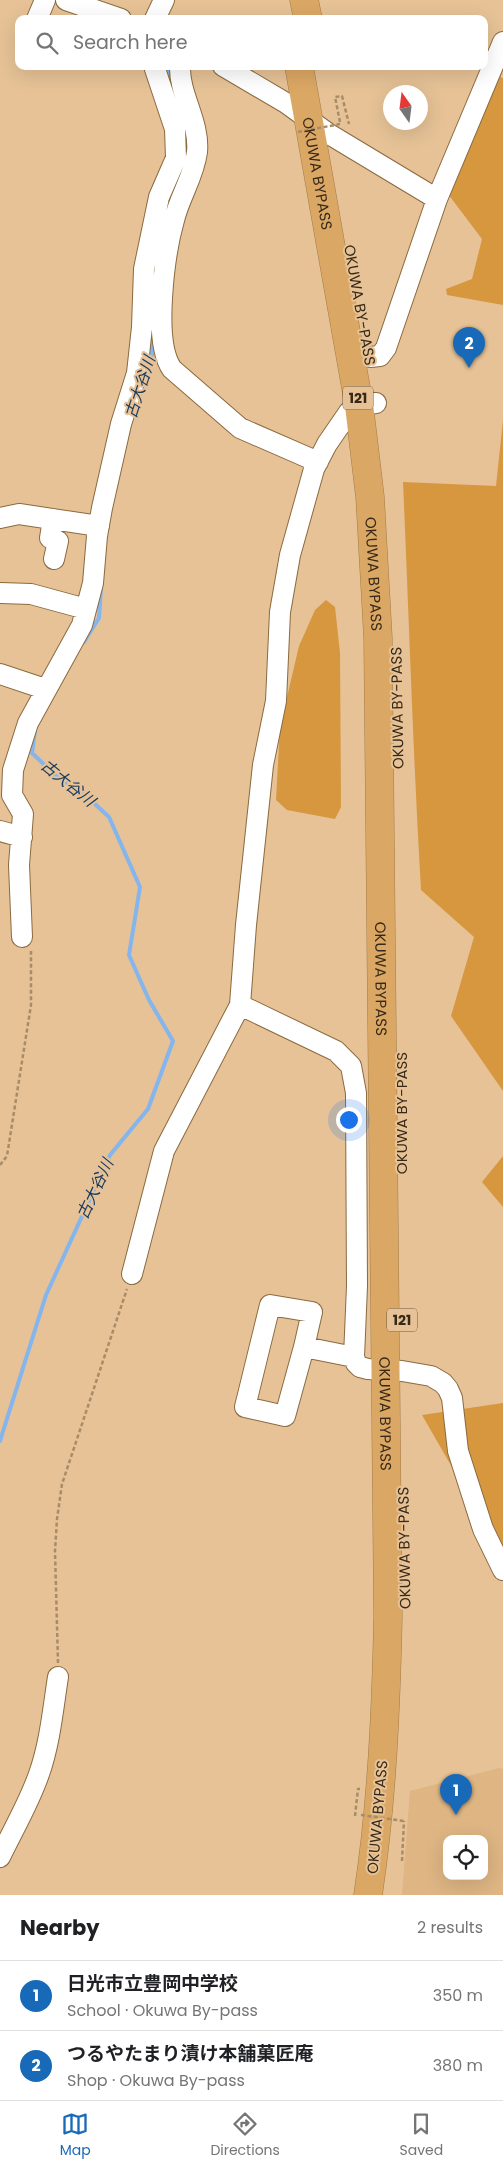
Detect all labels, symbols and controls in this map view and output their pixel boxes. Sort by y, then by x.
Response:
search box [15,15,488,70]
icon: search [33,29,61,57]
text: Search here [73,29,187,56]
north arrow [383,85,428,130]
street label: OKUWA BYPASS [298,115,338,231]
street label: OKUWA BY-PASS [339,243,381,367]
pin: 2 [453,327,485,368]
water label: 古大谷川 [119,351,161,421]
road number: 121 [343,386,373,409]
street label: OKUWA BYPASS [361,516,388,632]
street label: OKUWA BY-PASS [385,647,409,769]
water label: 古大谷川 [36,754,102,813]
street label: OKUWA BYPASS [370,922,393,1036]
street label: OKUWA BY-PASS [391,1052,412,1174]
your location [336,1107,362,1133]
water label: 古大谷川 [71,1153,120,1223]
road number: 121 [387,1308,417,1332]
street label: OKUWA BYPASS [375,1357,397,1471]
street label: OKUWA BY-PASS [392,1487,416,1609]
street label: OKUWA BYPASS [362,1759,392,1875]
pin: 1 [440,1774,472,1815]
map controls [443,1835,488,1880]
button: locate [443,1835,488,1880]
text: Nearby [20,1913,100,1942]
text: 2 results [417,1916,483,1939]
text: 日光市立豊岡中学校 [67,1970,238,1997]
text: 1 [33,1984,39,2007]
text: 350 m [433,1984,483,2007]
text: School · Okuwa By-pass [67,1999,258,2022]
text: つるやたまり漬け本舗菓匠庵 [67,2040,313,2067]
text: 2 [31,2054,41,2077]
text: 380 m [433,2054,483,2077]
text: Shop · Okuwa By-pass [67,2069,245,2092]
tab: Map [60,2110,91,2161]
tab: Directions [210,2110,280,2161]
tab: Saved [399,2110,443,2161]

